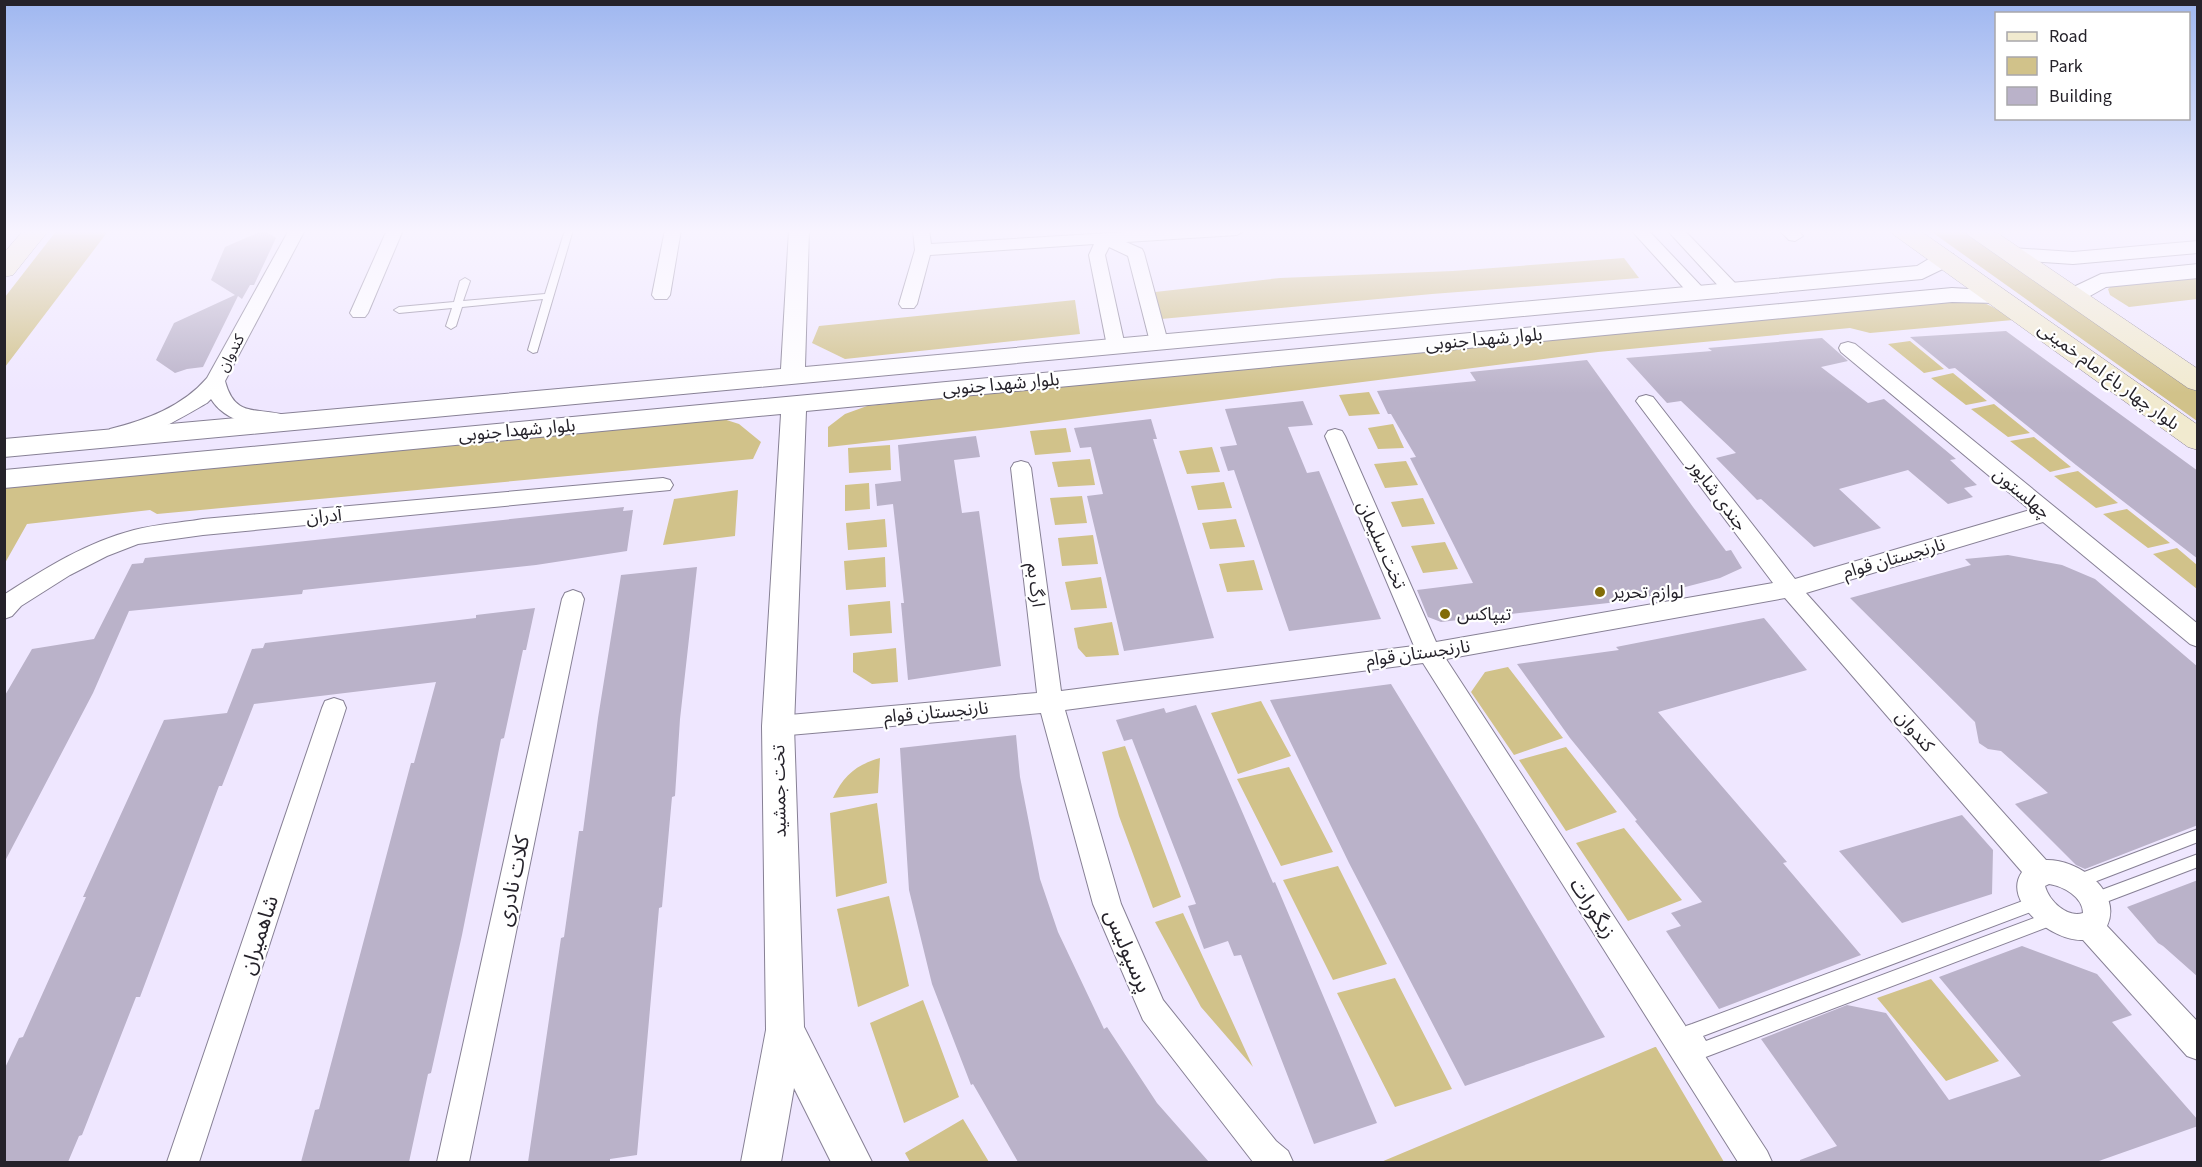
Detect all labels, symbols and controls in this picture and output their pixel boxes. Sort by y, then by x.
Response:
legend [1995,12,2190,120]
text: Road [2049,24,2088,49]
text: Park [2049,54,2083,79]
text: Building [2049,84,2112,109]
street label: بلوار چهار باغ امام خمینی [2032,316,2185,437]
street label: بلوار شهدا جنوبی [1425,322,1544,357]
street label: کندوان [213,330,250,376]
street label: بلوار شهدا جنوبی [942,367,1061,402]
street label: بلوار شهدا جنوبی [458,413,577,448]
street label: جندی شاپور [1682,454,1753,536]
street label: چهلستون [1988,462,2056,525]
street label: تخت سلیمان [1351,497,1412,593]
street label: آدران [305,502,344,531]
street label: نارنجستان قوام [1840,532,1948,586]
street label: ارگ بم [1020,561,1051,609]
place label: لوازم تحریر [1611,580,1684,606]
marker: لوازم تحریر [1593,585,1607,599]
place label: تیپاکس [1457,602,1511,627]
marker: تیپاکس [1438,607,1452,621]
street label: نارنجستان قوام [1364,634,1472,674]
street label: نارنجستان قوام [883,695,990,731]
street label: کندوان [1889,705,1940,758]
street label: تخت جمشید [766,744,793,838]
street label: کلات نادری [489,833,537,929]
street label: زیگورات [1562,872,1624,944]
street label: شاهمیران [232,891,286,979]
street label: پرسپولیس [1097,905,1159,997]

